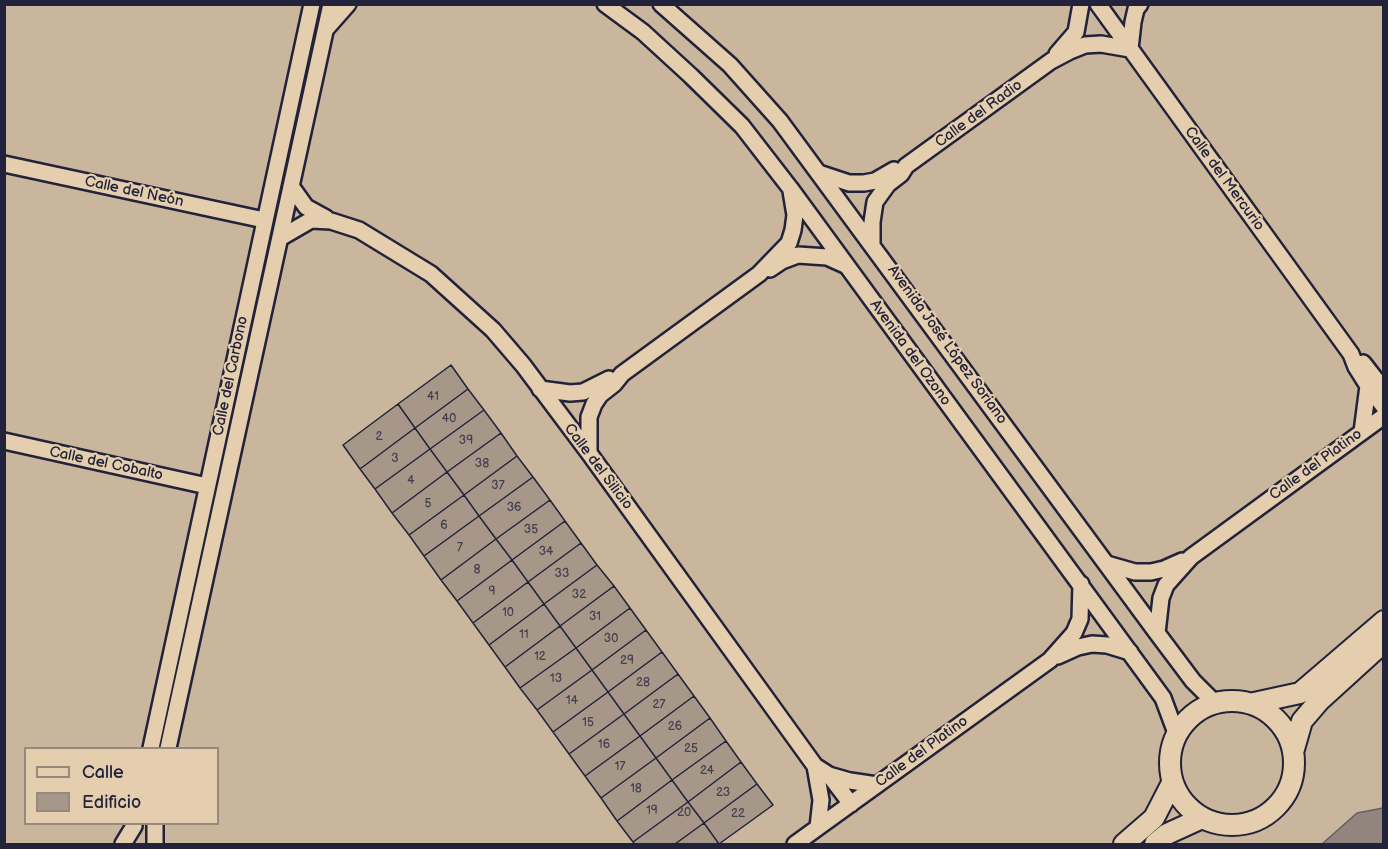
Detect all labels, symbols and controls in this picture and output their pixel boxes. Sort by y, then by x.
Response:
street label: Calle del Radio [932,76,1026,152]
street label: Calle del Mercurio [1180,123,1268,235]
street label: Calle del Neón [83,173,185,211]
street label: Avenida José López Soriano [883,262,1011,428]
street label: Avenida del Ozono [866,297,954,409]
street label: Calle del Carbono [210,314,252,438]
house number: 41 [427,390,439,404]
house number: 40 [442,412,456,426]
street label: Calle del Silicio [560,420,636,514]
street label: Calle del Platino [1266,425,1366,505]
house number: 2 [375,430,383,444]
house number: 39 [459,434,473,448]
street label: Calle del Cobalto [48,443,164,485]
house number: 3 [391,452,399,466]
house number: 38 [475,457,489,471]
house number: 4 [407,474,415,488]
house number: 37 [491,479,505,493]
house number: 5 [425,497,431,511]
house number: 36 [507,501,521,515]
house number: 6 [440,519,448,533]
house number: 35 [524,523,538,537]
house number: 7 [457,541,463,555]
house number: 34 [539,545,553,559]
house number: 8 [474,563,480,577]
house number: 33 [555,567,569,581]
house number: 9 [489,585,495,599]
house number: 32 [572,588,586,602]
house number: 10 [502,606,514,620]
house number: 31 [589,610,601,624]
house number: 11 [519,628,529,642]
house number: 30 [604,632,618,646]
house number: 12 [534,650,546,664]
house number: 29 [620,654,634,668]
house number: 13 [550,672,562,686]
house number: 28 [636,676,650,690]
house number: 14 [566,694,578,708]
house number: 27 [653,698,665,712]
street label: Calle del Platino [872,712,972,792]
house number: 15 [582,716,594,730]
house number: 26 [668,720,682,734]
house number: 16 [598,738,610,752]
house number: 25 [684,742,698,756]
legend [24,747,219,825]
house number: 17 [615,760,625,774]
text: Calle [82,762,124,783]
house number: 24 [700,764,714,778]
house number: 18 [630,782,642,796]
house number: 23 [716,786,730,800]
text: Edificio [82,792,141,813]
house number: 19 [646,804,658,818]
house number: 20 [677,806,691,820]
house number: 22 [731,807,745,821]

